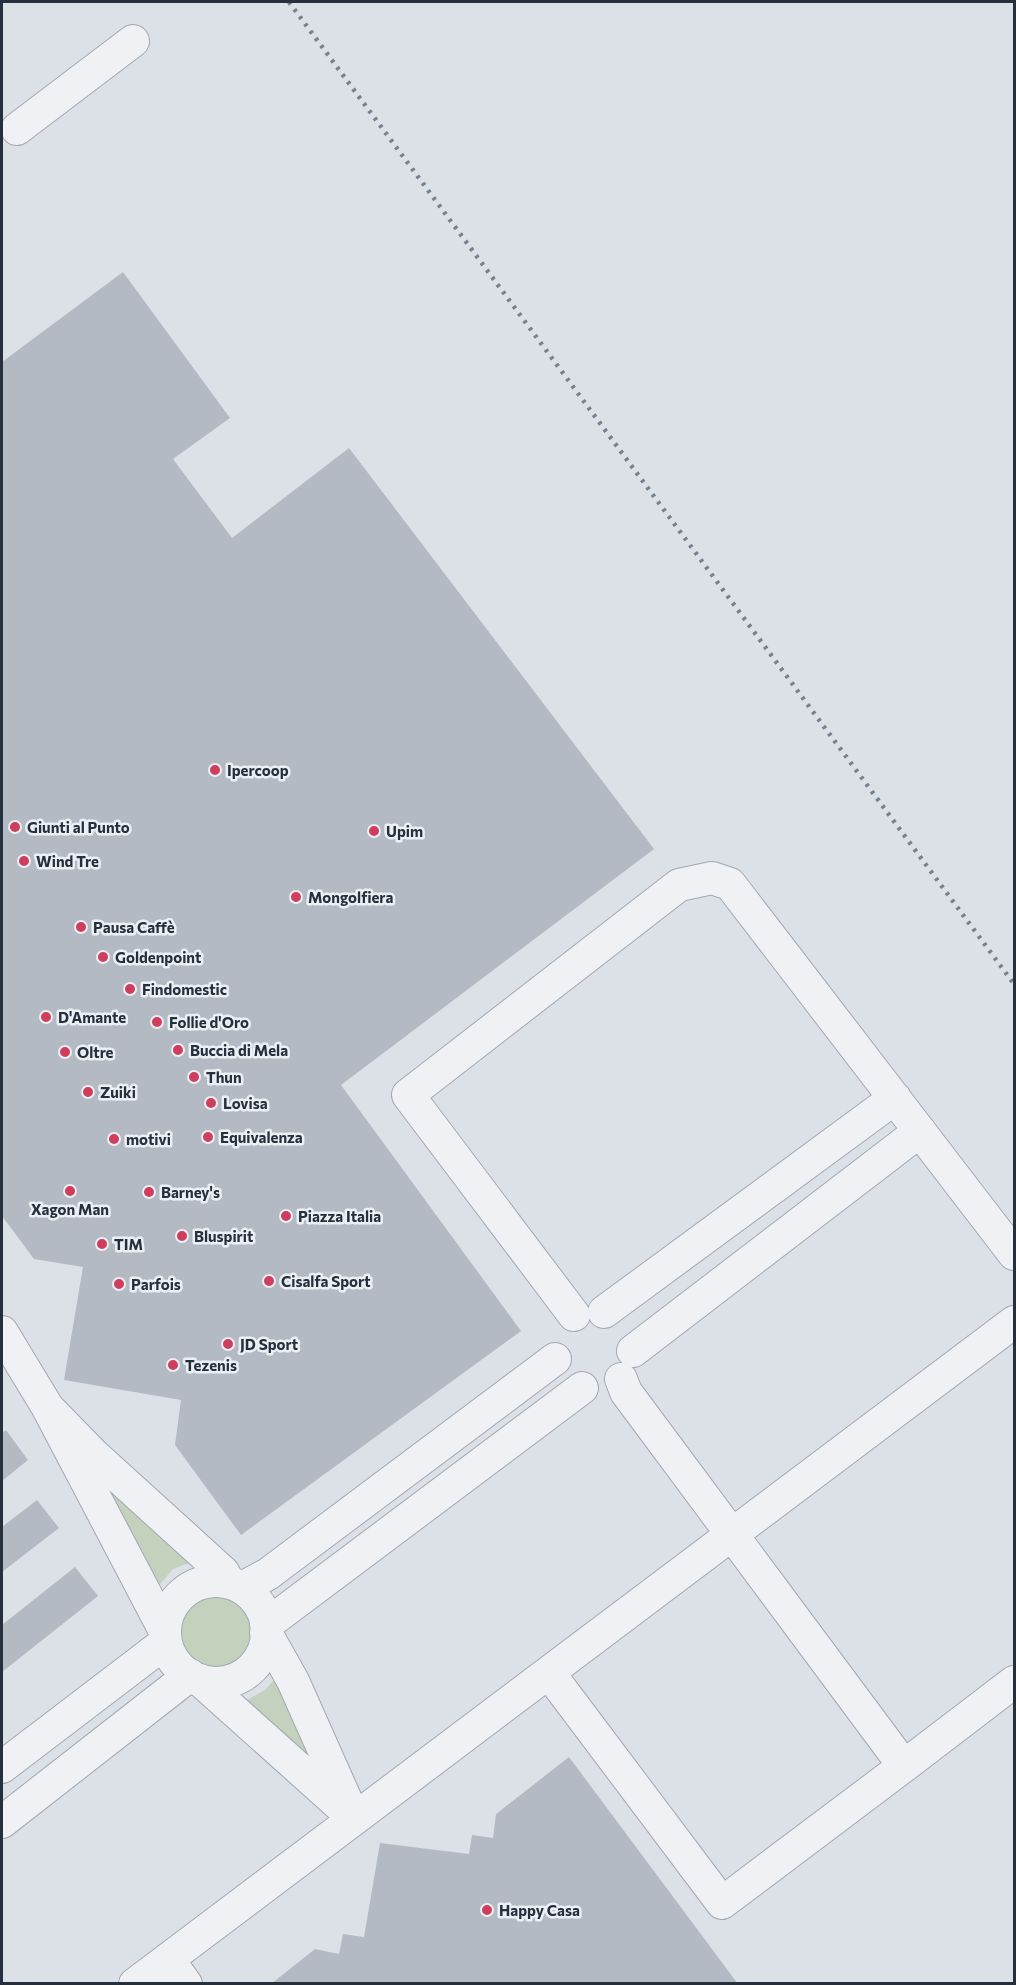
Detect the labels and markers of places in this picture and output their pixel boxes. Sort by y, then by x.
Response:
place label: Ipercoop [227,761,289,779]
marker: Ipercoop [208,763,222,777]
place label: Giunti al Punto [27,818,130,836]
marker: Giunti al Punto [8,820,22,834]
place label: Upim [386,822,423,840]
marker: Upim [367,824,381,838]
place label: Wind Tre [36,852,99,870]
marker: Wind Tre [17,854,31,868]
place label: Mongolfiera [308,888,393,906]
marker: Mongolfiera [289,890,303,904]
place label: Pausa Caffè [93,918,175,936]
marker: Pausa Caffè [74,920,88,934]
place label: Goldenpoint [115,948,201,966]
marker: Goldenpoint [96,950,110,964]
place label: Findomestic [142,980,227,998]
marker: Findomestic [123,982,137,996]
place label: D'Amante [58,1008,126,1026]
marker: D'Amante [39,1010,53,1024]
place label: Follie d'Oro [169,1013,249,1031]
marker: Follie d'Oro [150,1015,164,1029]
place label: Buccia di Mela [190,1041,288,1059]
place label: Oltre [77,1043,114,1061]
marker: Buccia di Mela [171,1043,185,1057]
marker: Oltre [58,1045,72,1059]
place label: Thun [206,1068,242,1086]
marker: Thun [187,1070,201,1084]
place label: Zuiki [100,1083,136,1101]
marker: Zuiki [81,1085,95,1099]
place label: Lovisa [223,1094,268,1112]
marker: Lovisa [204,1096,218,1110]
place label: Equivalenza [220,1128,303,1146]
place label: motivi [126,1130,171,1148]
marker: Equivalenza [201,1130,215,1144]
marker: motivi [107,1132,121,1146]
place label: Barney's [161,1183,220,1201]
marker: Xagon Man [63,1184,77,1198]
marker: Barney's [142,1185,156,1199]
place label: Xagon Man [31,1200,109,1218]
place label: Piazza Italia [298,1207,381,1225]
marker: Piazza Italia [279,1209,293,1223]
place label: Bluspirit [194,1227,253,1245]
marker: Bluspirit [175,1229,189,1243]
place label: TIM [114,1235,143,1253]
marker: TIM [95,1237,109,1251]
place label: Cisalfa Sport [281,1272,371,1290]
marker: Cisalfa Sport [262,1274,276,1288]
place label: Parfois [131,1275,181,1293]
marker: Parfois [112,1277,126,1291]
place label: JD Sport [240,1335,298,1353]
marker: JD Sport [221,1337,235,1351]
place label: Tezenis [185,1356,237,1374]
marker: Tezenis [166,1358,180,1372]
place label: Happy Casa [499,1901,580,1919]
marker: Happy Casa [480,1903,494,1917]

